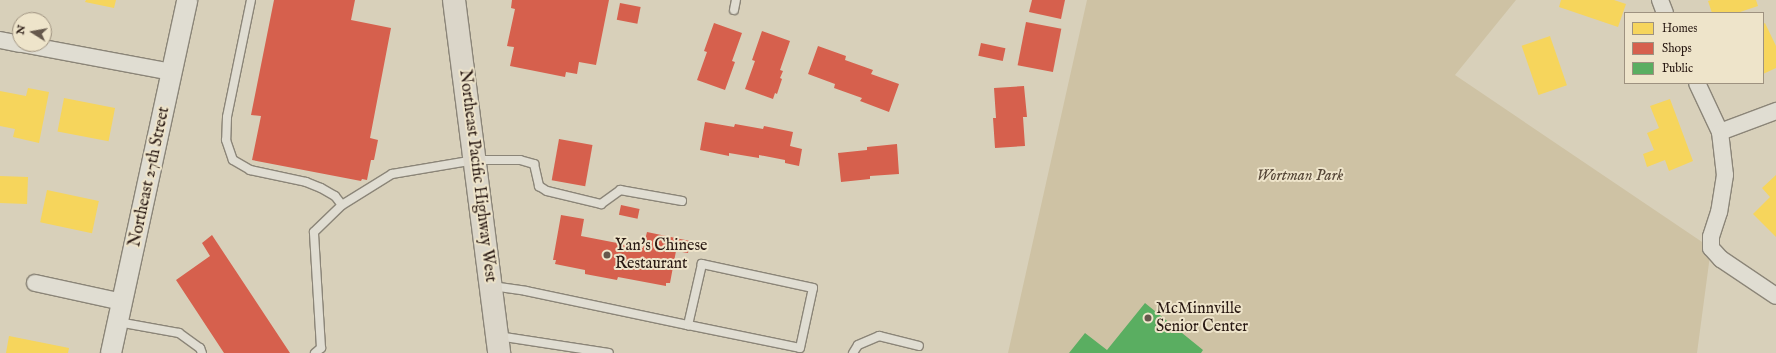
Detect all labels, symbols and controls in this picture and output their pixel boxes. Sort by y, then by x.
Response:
north arrow [12,12,52,52]
legend [1624,12,1764,84]
text: Homes [1662,21,1698,36]
text: N [13,24,29,36]
text: Shops [1662,41,1692,56]
text: Public [1662,61,1693,76]
street label: Northeast Pacific Highway West [454,69,500,283]
street label: Northeast 27th Street [126,105,174,249]
park label: Wortman Park [1257,166,1343,186]
place label: Yan's Chinese Restaurant [615,236,707,274]
marker: Yan's Chinese Restaurant [602,250,612,260]
place label: McMinnville Senior Center [1156,299,1248,337]
marker: McMinnville Senior Center [1143,313,1153,323]

